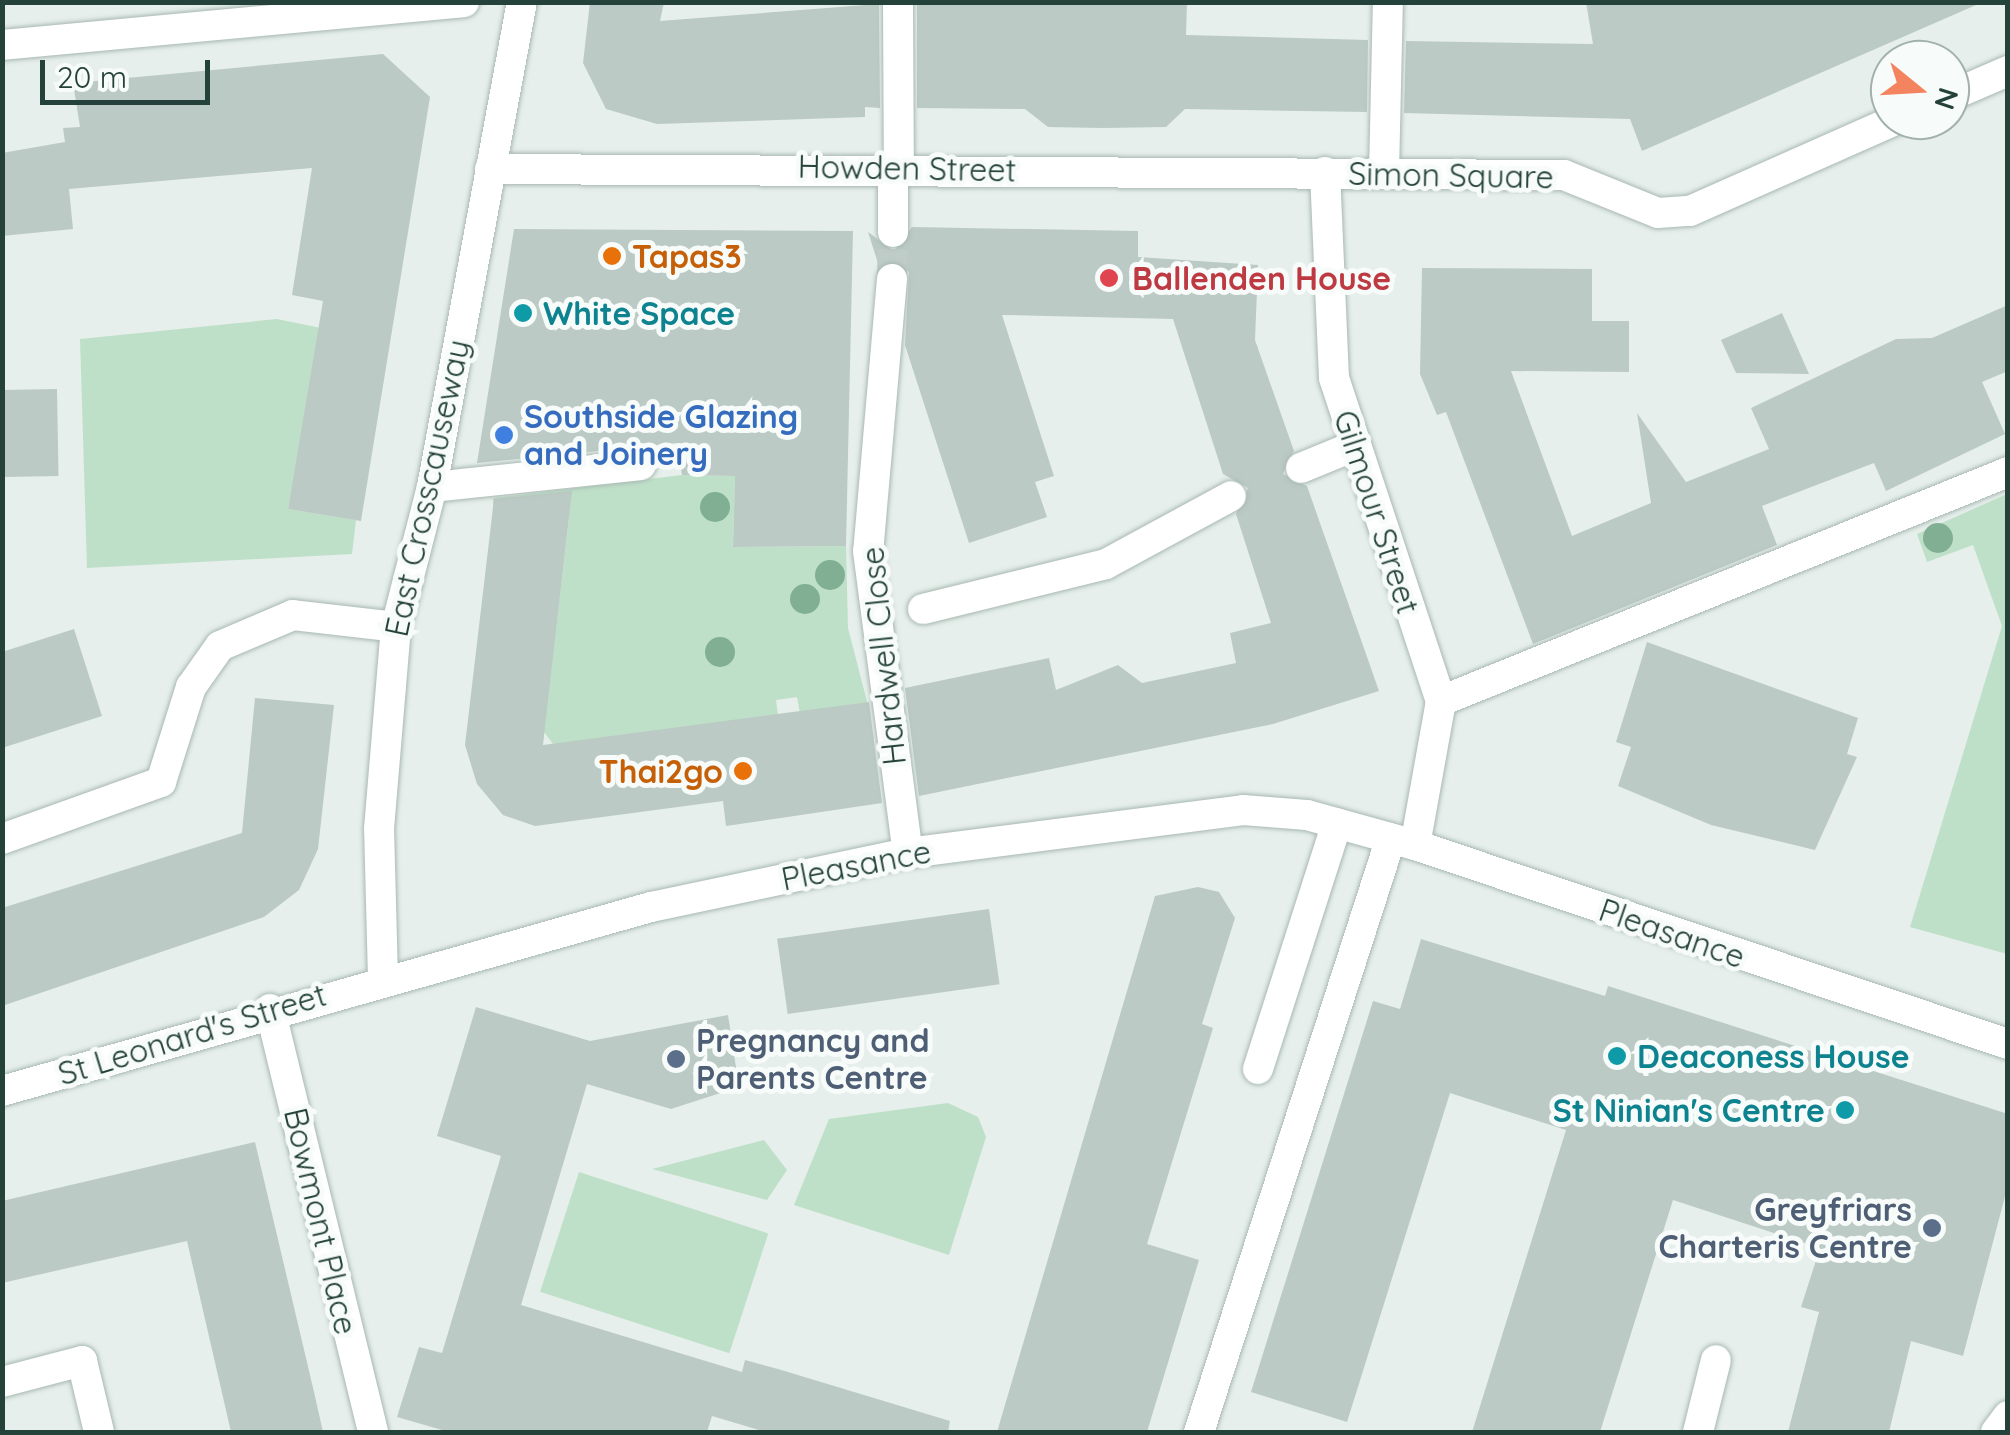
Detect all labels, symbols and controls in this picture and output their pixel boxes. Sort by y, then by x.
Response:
scale bar [45,40,215,102]
north arrow [1870,40,1970,140]
text: 20 m [57,58,127,96]
text: N [1927,84,1967,114]
street label: Howden Street [797,147,1017,189]
street label: Simon Square [1348,154,1554,196]
place label: Tapas3 [632,237,742,275]
marker: Tapas3 [601,245,623,267]
place label: Ballenden House [1132,259,1391,297]
marker: Ballenden House [1096,265,1122,291]
place label: White Space [543,294,735,332]
marker: White Space [512,302,534,324]
street label: East Crosscauseway [377,336,477,640]
place label: Southside Glazing and Joinery [524,398,798,473]
street label: Gilmour Street [1326,405,1428,619]
marker: Southside Glazing and Joinery [493,424,515,446]
street label: Hardwell Close [852,545,914,767]
place label: Thai2go [599,752,723,790]
marker: Thai2go [732,760,754,782]
street label: Pleasance [778,832,934,898]
street label: Pleasance [1594,890,1750,976]
street label: St Leonard's Street [53,975,331,1093]
place label: Pregnancy and Parents Centre [696,1022,930,1097]
place label: Deaconess House [1637,1037,1910,1075]
marker: Deaconess House [1606,1045,1628,1067]
marker: Pregnancy and Parents Centre [665,1048,687,1070]
place label: St Ninian's Centre [1553,1091,1825,1129]
marker: St Ninian's Centre [1834,1099,1856,1121]
street label: Bowmont Place [276,1104,366,1338]
place label: Greyfriars Charteris Centre [1658,1191,1912,1266]
marker: Greyfriars Charteris Centre [1921,1217,1943,1239]

